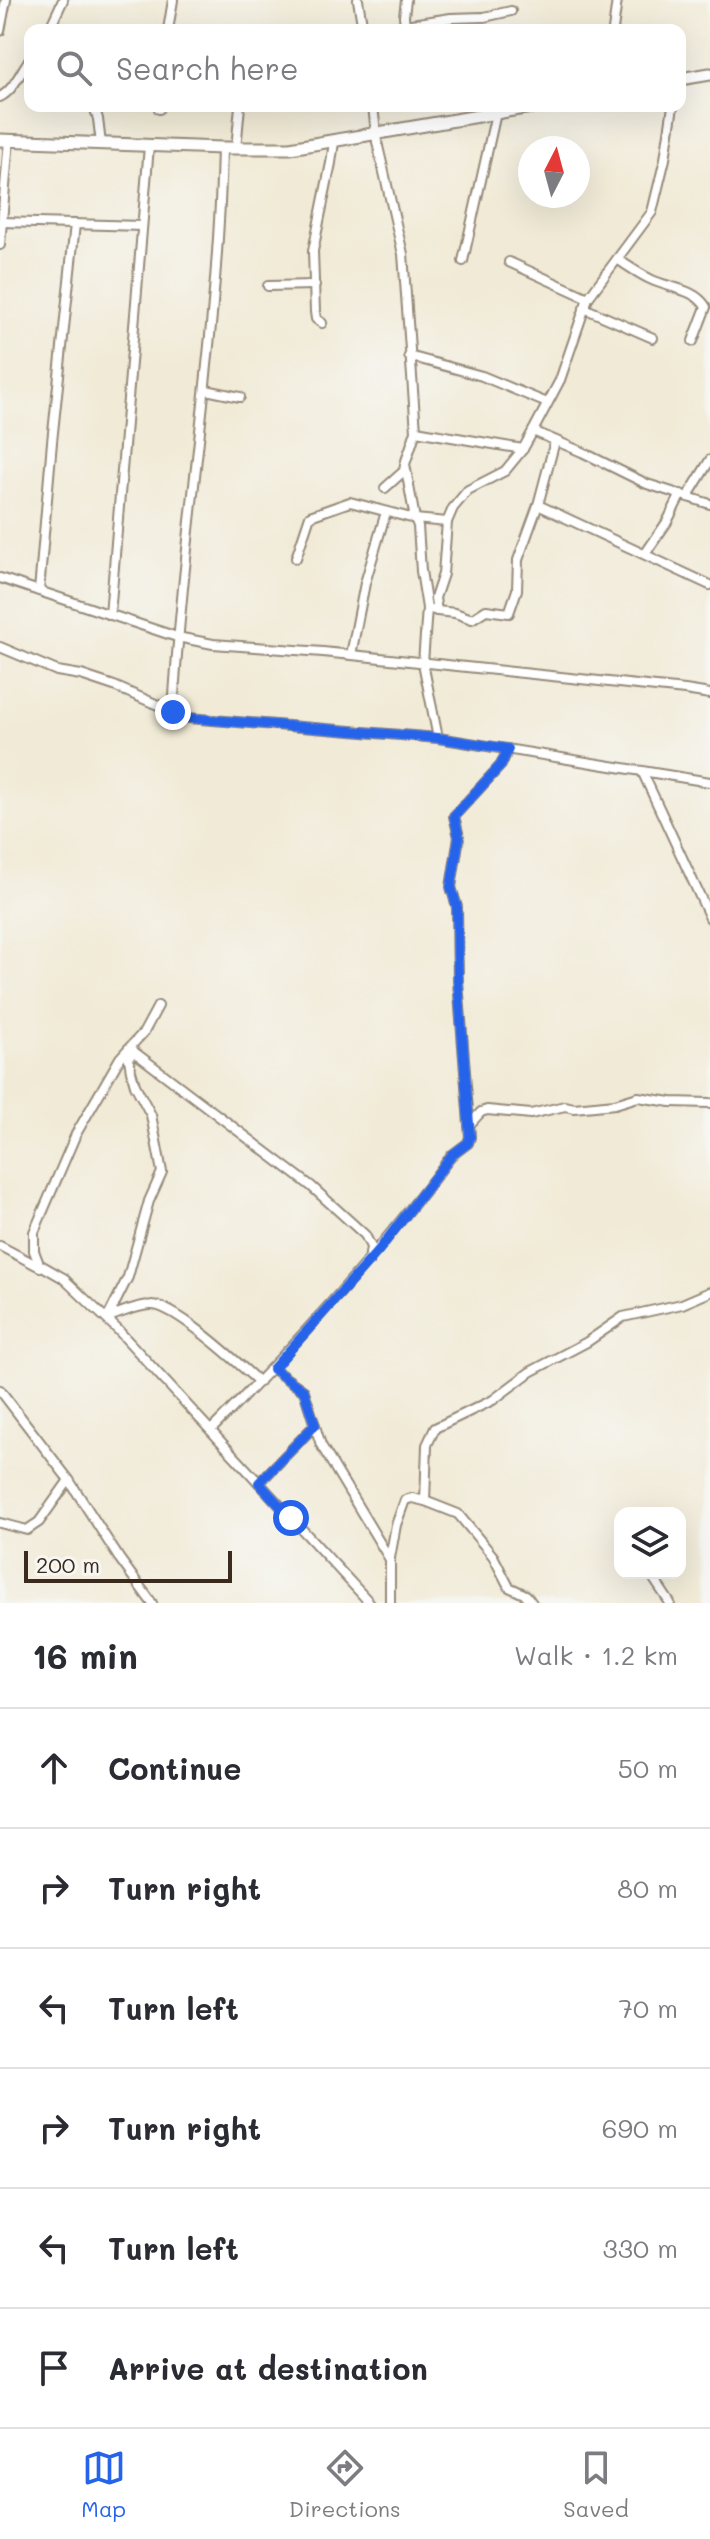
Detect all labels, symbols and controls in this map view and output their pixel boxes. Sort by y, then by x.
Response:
search box [24,24,686,112]
icon: search [52,46,96,90]
text: Search here [116,48,299,88]
north arrow [518,136,590,208]
route end [155,694,191,730]
route start [273,1500,309,1536]
map controls [614,1507,686,1579]
button: layers [614,1507,686,1579]
scale bar [24,1547,232,1583]
text: 200 m [36,1550,100,1579]
text: 16 min [32,1633,138,1678]
text: Walk · 1.2 km [514,1638,678,1672]
icon: ahead [32,1746,76,1790]
text: Continue [108,1748,241,1788]
text: 50 m [618,1751,678,1785]
icon: right [32,1866,76,1910]
text: Turn right [108,1868,261,1908]
text: 80 m [617,1871,678,1905]
icon: left [32,1986,76,2030]
text: Turn left [108,1988,239,2028]
text: 70 m [618,1991,678,2025]
icon: right [32,2106,76,2150]
text: Turn right [108,2108,261,2148]
text: 690 m [602,2111,678,2145]
icon: left [32,2226,76,2270]
text: Turn left [108,2228,239,2268]
text: 330 m [602,2231,678,2265]
icon: arrive [32,2346,76,2390]
text: Arrive at destination [108,2348,428,2388]
tab: Map [81,2446,126,2523]
tab: Directions [289,2446,401,2523]
tab: Saved [563,2446,629,2523]

